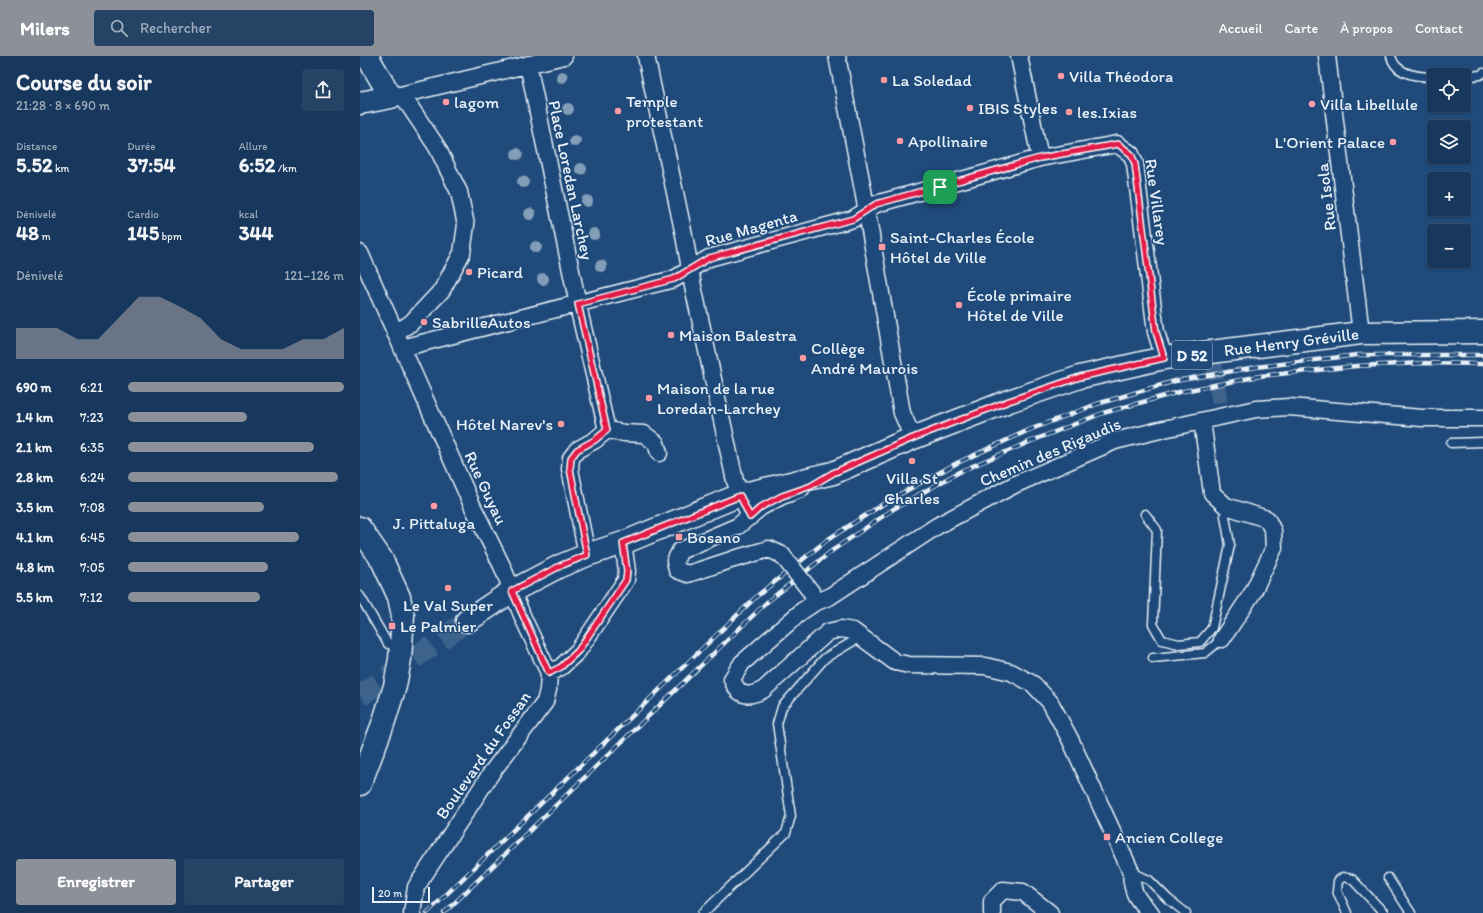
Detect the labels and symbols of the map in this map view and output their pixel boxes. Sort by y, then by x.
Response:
place label: Villa Théodora [1069,66,1173,86]
place label: La Soledad [892,70,972,90]
marker: Villa Théodora [1056,71,1066,81]
marker: La Soledad [879,75,889,85]
place label: Temple protestant [626,91,703,131]
place label: lagom [454,92,499,112]
place label: Villa Libellule [1320,94,1418,114]
marker: lagom [441,97,451,107]
street label: Place Loredan Larchey [544,98,598,262]
place label: IBIS Styles [978,98,1058,118]
marker: Villa Libellule [1307,99,1317,109]
place label: les.Ixias [1077,102,1137,122]
marker: IBIS Styles [965,103,975,113]
marker: Temple protestant [613,106,623,116]
marker: les.Ixias [1064,107,1074,117]
place label: Apollinaire [908,131,988,151]
place label: L'Orient Palace [1274,132,1385,152]
marker: Apollinaire [895,136,905,146]
marker: L'Orient Palace [1388,137,1398,147]
street label: Rue Villarey [1141,157,1173,247]
street label: Rue Isola [1312,162,1340,232]
pin [923,170,957,204]
street label: Rue Magenta [703,205,799,251]
place label: Saint-Charles École Hôtel de Ville [890,227,1034,267]
marker: Saint-Charles École Hôtel de Ville [877,242,887,252]
place label: Picard [477,262,524,282]
marker: Picard [464,267,474,277]
place label: École primaire Hôtel de Ville [967,285,1072,325]
marker: École primaire Hôtel de Ville [954,300,964,310]
place label: SabrilleAutos [432,312,531,332]
marker: SabrilleAutos [419,317,429,327]
street label: Rue Henry Gréville [1223,323,1360,360]
place label: Maison Balestra [679,325,797,345]
marker: Maison Balestra [666,330,676,340]
place label: Collège André Maurois [811,338,918,378]
road number: D 52 [1172,341,1212,369]
marker: Collège André Maurois [798,353,808,363]
place label: Maison de la rue Loredan-Larchey [657,378,781,418]
marker: Maison de la rue Loredan-Larchey [644,393,654,403]
street label: Chemin des Rigaudis [977,413,1123,491]
place label: Hôtel Narev's [456,414,553,434]
marker: Hôtel Narev's [556,419,566,429]
street label: Rue Guyau [460,448,512,528]
marker: Villa St Charles [907,456,917,466]
place label: Villa St Charles [884,468,940,508]
marker: J. Pittaluga [429,501,439,511]
place label: J. Pittaluga [393,513,475,533]
place label: Bosano [687,527,740,547]
marker: Bosano [674,532,684,542]
marker: Le Val Super [443,583,453,593]
place label: Le Val Super [403,595,493,615]
place label: Le Palmier [400,616,477,636]
marker: Le Palmier [387,621,397,631]
street label: Boulevard du Fossan [431,687,535,823]
place label: Ancien College [1115,827,1223,847]
marker: Ancien College [1102,832,1112,842]
scale bar [372,885,430,904]

